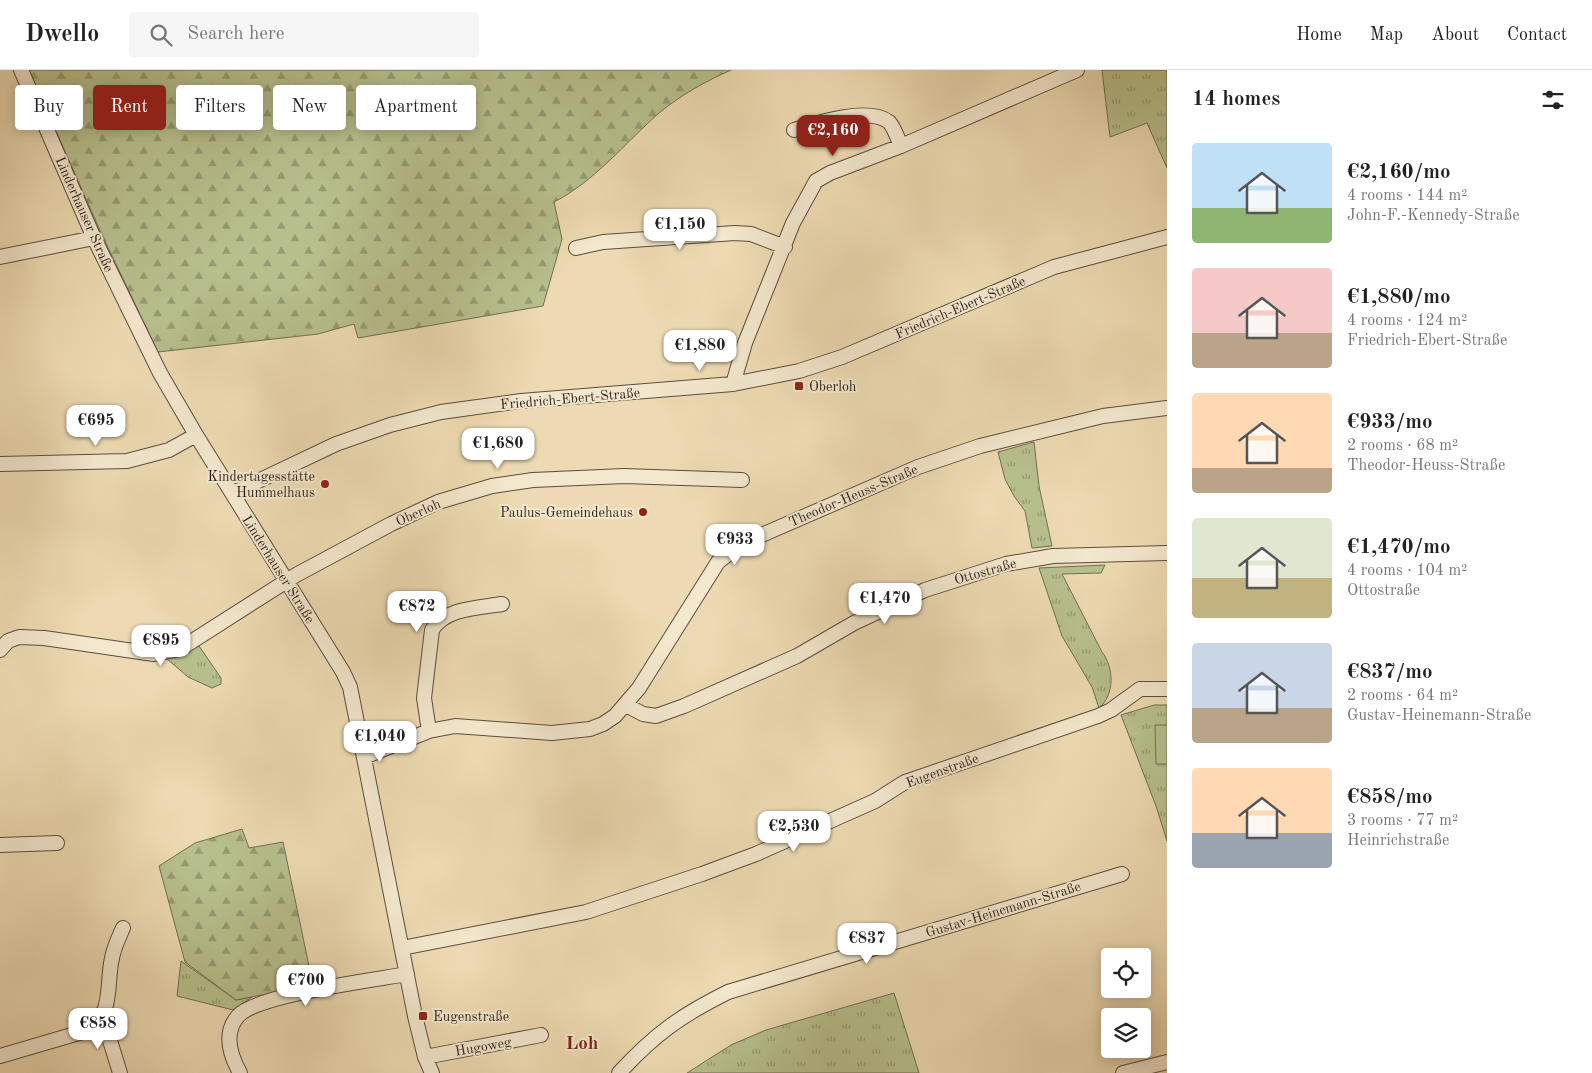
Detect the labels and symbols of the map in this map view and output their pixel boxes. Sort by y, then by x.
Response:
pin: €2,160 [792,114,874,157]
street label: Linderhauser Straße [52,155,116,274]
pin: €1,150 [639,208,721,251]
street label: Friedrich-Ebert-Straße [893,274,1028,342]
pin: €1,880 [659,330,741,372]
marker: Oberloh [793,380,805,392]
place label: Oberloh [809,380,857,394]
street label: Friedrich-Ebert-Straße [500,386,641,412]
pin: €695 [66,404,126,447]
pin: €1,680 [457,428,539,470]
street label: Theodor-Heuss-Straße [787,462,920,529]
place label: Kindertagesstätte Hummelhaus [208,470,315,500]
marker: Kindertagesstätte Hummelhaus [319,478,331,490]
street label: Oberloh [394,497,443,529]
place label: Paulus-Gemeindehaus [500,506,633,520]
marker: Paulus-Gemeindehaus [637,506,649,518]
street label: Linderhauser Straße [239,513,317,626]
pin: €933 [705,524,765,566]
street label: Ottostraße [953,556,1018,588]
pin: €1,470 [844,582,926,625]
pin: €872 [387,590,447,633]
pin: €895 [131,624,191,667]
pin: €1,040 [339,720,421,763]
street label: Eugenstraße [904,751,981,791]
pin: €2,530 [753,810,835,853]
street label: Gustav-Heinemann-Straße [924,880,1082,940]
pin: €837 [837,922,897,965]
pin: €700 [276,964,336,1007]
pin: €858 [68,1008,128,1050]
marker: Eugenstraße [417,1010,429,1022]
place label: Eugenstraße [433,1010,509,1024]
street label: Hugoweg [454,1035,513,1059]
district label: Loh [566,1035,599,1054]

